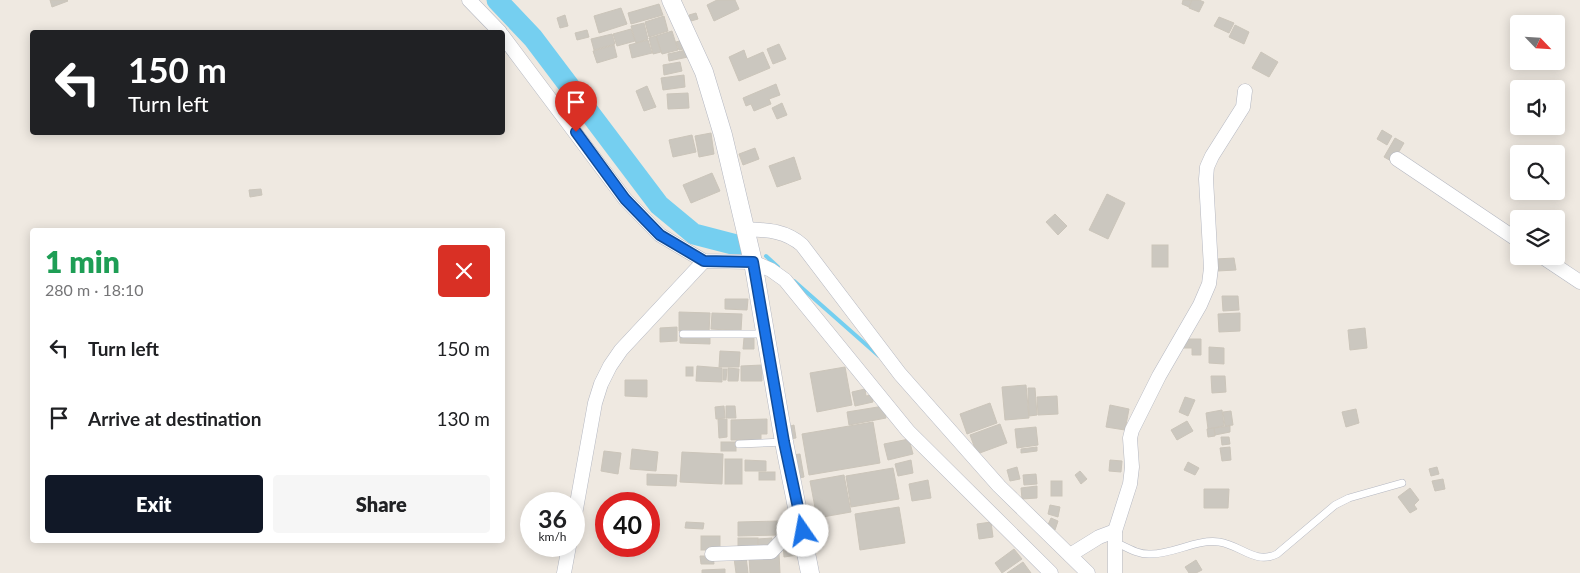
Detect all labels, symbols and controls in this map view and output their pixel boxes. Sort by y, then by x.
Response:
north arrow [1510,15,1565,70]
map controls [1510,15,1565,265]
text: 150 m [128,48,227,90]
icon: left [45,50,110,115]
button: sound [1510,80,1565,135]
pin [555,81,597,132]
icon: arrive [562,88,590,116]
text: Turn left [128,90,209,117]
button: search [1510,145,1565,200]
button: layers [1510,210,1565,265]
text: 1 min [45,243,120,279]
button: close [438,245,490,297]
text: 280 m · 18:10 [45,280,144,299]
icon: left [45,334,73,362]
text: Turn left [88,337,159,360]
text: 150 m [436,337,490,360]
icon: arrive [45,404,73,432]
text: Arrive at destination [88,407,261,430]
text: 130 m [436,407,490,430]
button: Exit [45,475,263,533]
button: Share [273,475,490,533]
speed limit sign: 40 [595,492,660,557]
text: 36 [538,503,567,533]
position arrow [776,504,828,556]
text: km/h [538,529,567,544]

